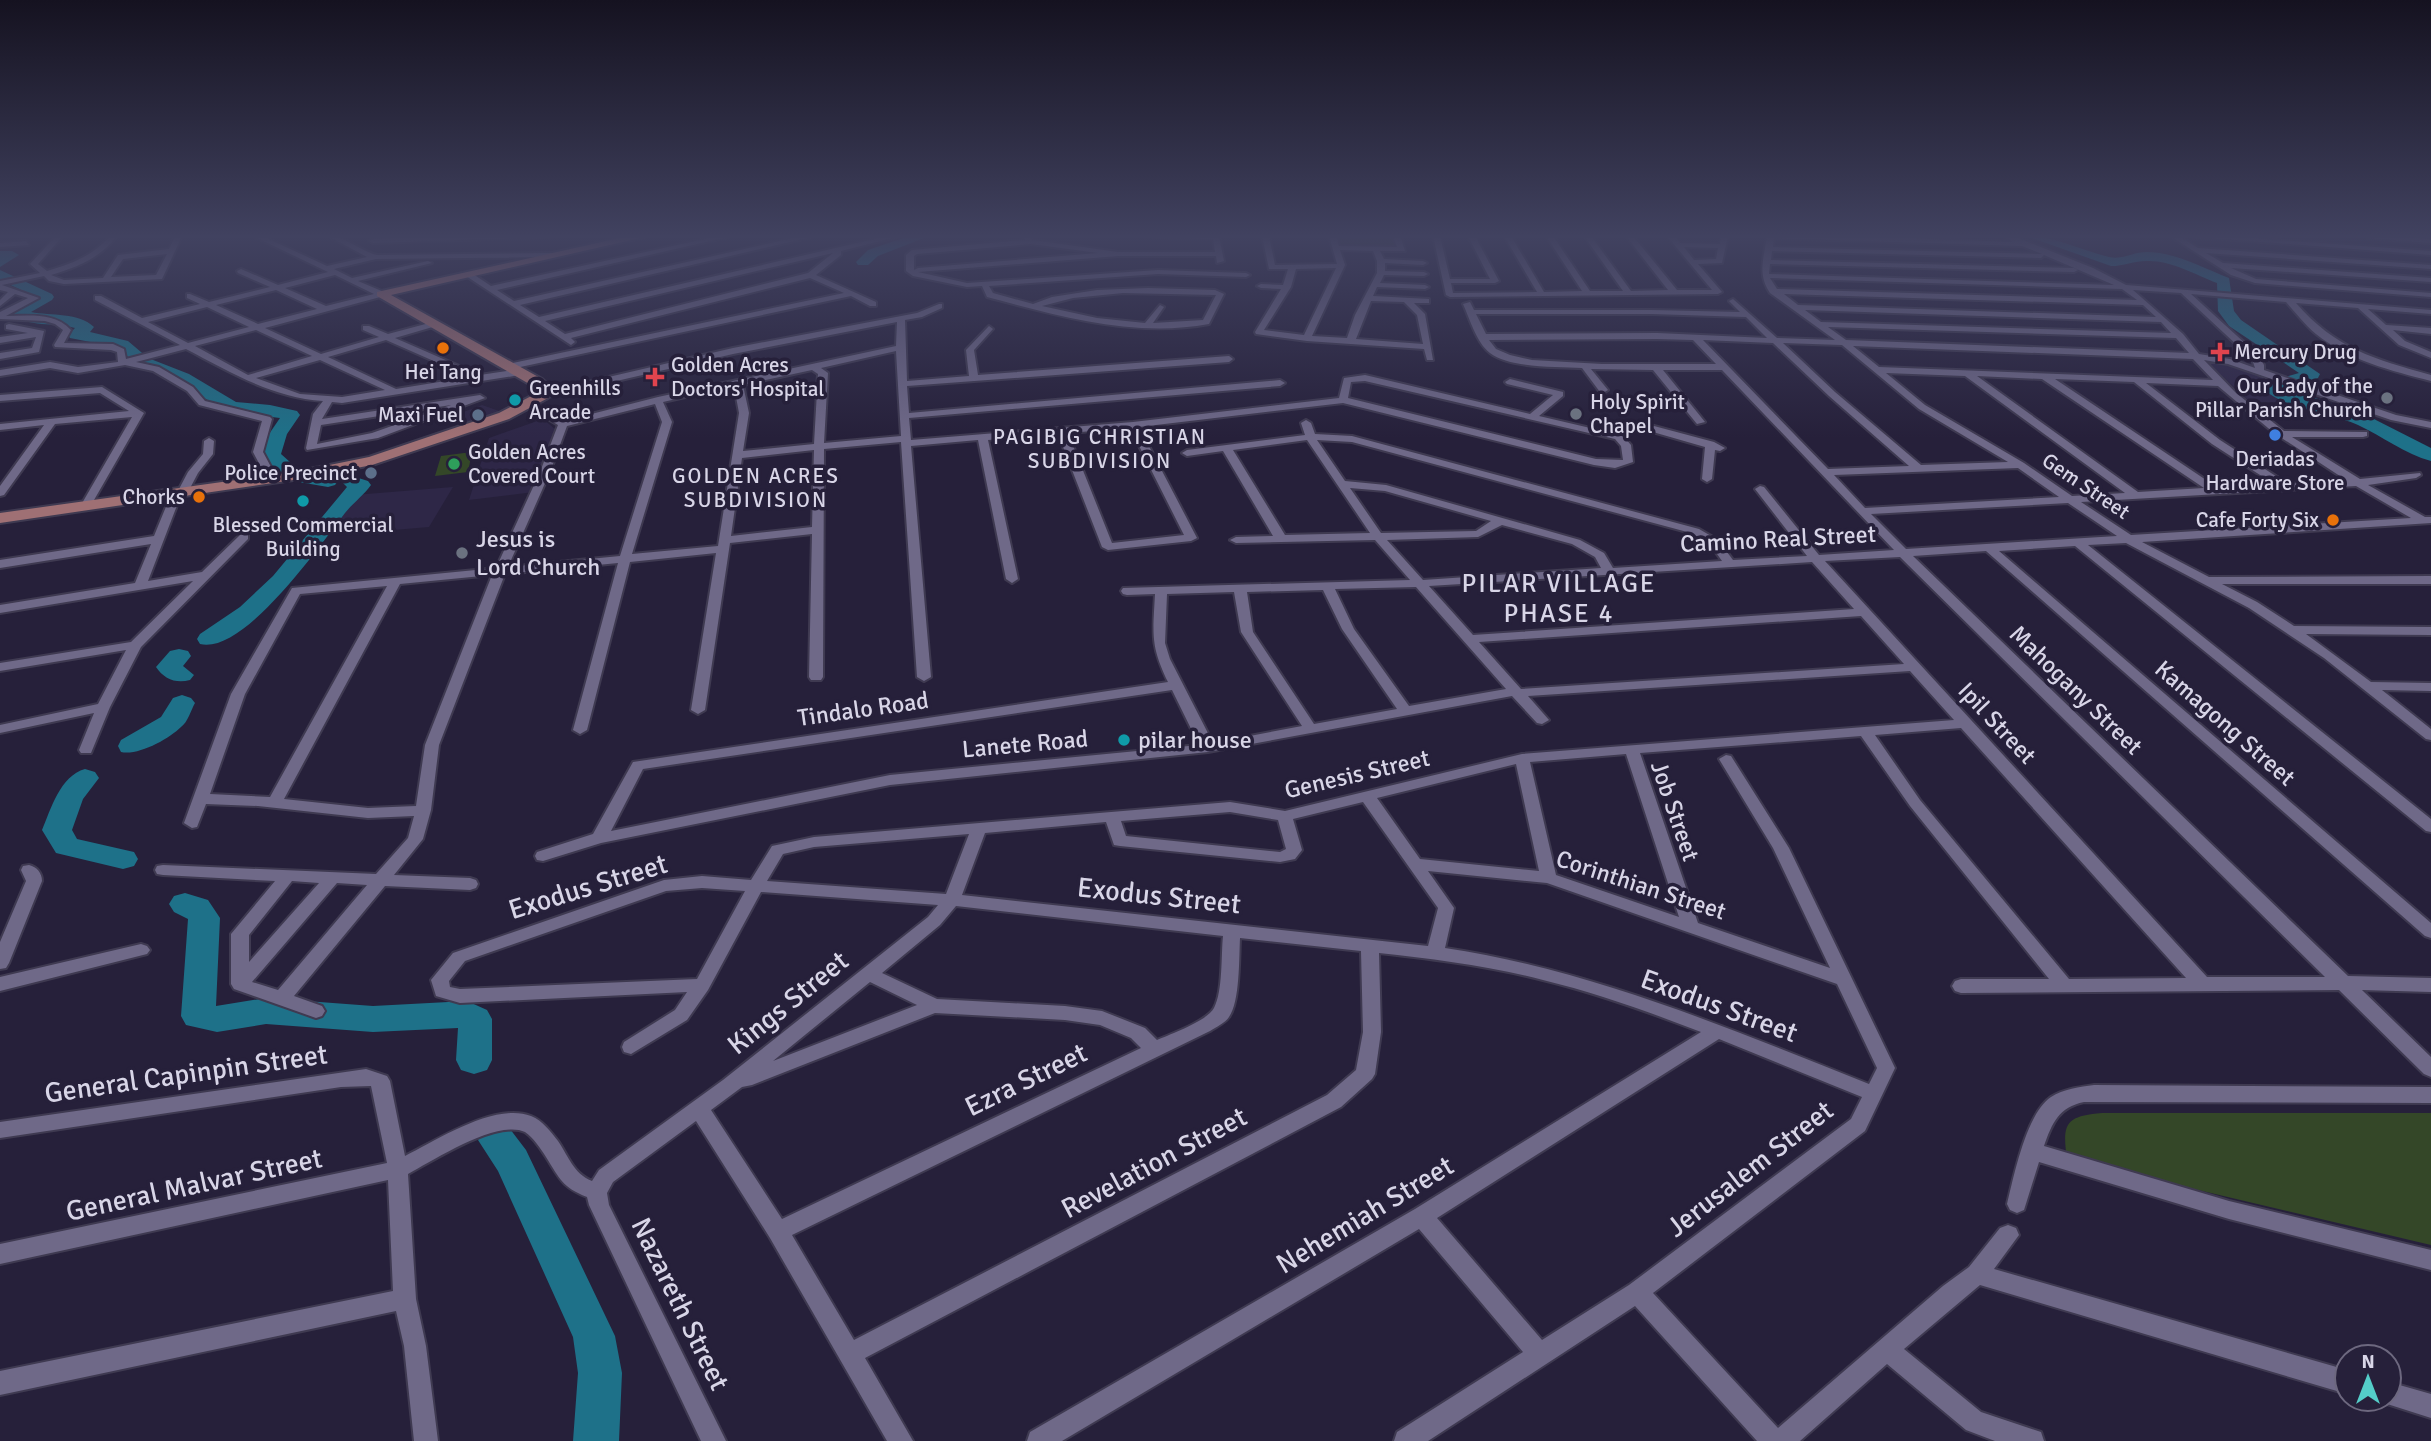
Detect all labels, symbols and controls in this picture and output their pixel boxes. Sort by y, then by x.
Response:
place label: Mercury Drug [2234,339,2357,365]
marker: Hei Tang [435,340,451,356]
marker: Mercury Drug [2212,344,2228,360]
place label: Golden Acres Doctors' Hospital [671,352,825,402]
place label: Hei Tang [405,359,481,385]
marker: Golden Acres Doctors' Hospital [645,367,665,387]
place label: Our Lady of the Pillar Parish Church [2195,373,2373,423]
place label: Greenhills Arcade [529,375,621,425]
place label: Holy Spirit Chapel [1590,389,1685,439]
marker: Our Lady of the Pillar Parish Church [2379,390,2395,406]
marker: Greenhills Arcade [507,392,523,408]
place label: Maxi Fuel [378,402,464,428]
marker: Holy Spirit Chapel [1568,406,1584,422]
marker: Maxi Fuel [470,407,486,423]
district label: PAGIBIG CHRISTIAN SUBDIVISION [993,424,1207,474]
marker: Deriadas Hardware Store [2267,427,2283,443]
place label: Golden Acres Covered Court [468,439,595,489]
place label: Deriadas Hardware Store [2205,446,2345,496]
street label: Gem Street [2037,447,2135,525]
marker: Golden Acres Covered Court [446,456,462,472]
place label: Police Precinct [224,460,357,486]
district label: GOLDEN ACRES SUBDIVISION [672,463,840,513]
marker: Police Precinct [363,465,379,481]
place label: Chorks [123,484,185,510]
marker: Chorks [191,489,207,505]
marker: Blessed Commercial Building [295,493,311,509]
place label: Cafe Forty Six [2196,507,2319,533]
place label: Blessed Commercial Building [212,512,394,562]
marker: Cafe Forty Six [2325,512,2341,528]
street label: Camino Real Street [1679,519,1877,559]
place label: Jesus is Lord Church [476,524,600,582]
marker: Jesus is Lord Church [454,545,470,561]
district label: PILAR VILLAGE PHASE 4 [1461,568,1657,630]
street label: Mahogany Street [2003,619,2149,761]
street label: Kamagong Street [2149,654,2301,792]
street label: Ipil Street [1952,676,2042,770]
street label: Tindalo Road [795,685,931,733]
street label: Lanete Road [961,724,1089,764]
place label: pilar house [1138,725,1252,755]
marker: pilar house [1116,732,1132,748]
street label: Genesis Street [1282,743,1432,805]
street label: Job Street [1644,757,1706,865]
street label: Corinthian Street [1552,843,1730,927]
street label: Exodus Street [504,847,672,927]
street label: Exodus Street [1076,871,1243,922]
street label: Kings Street [721,944,855,1062]
street label: Exodus Street [1636,962,1802,1050]
street label: Ezra Street [959,1036,1093,1124]
street label: General Capinpin Street [42,1037,330,1111]
street label: Jerusalem Street [1660,1093,1840,1245]
street label: Revelation Street [1055,1100,1253,1226]
street label: General Malvar Street [63,1141,325,1229]
street label: Nehemiah Street [1270,1149,1460,1281]
street label: Nazareth Street [624,1212,737,1396]
north arrow [2333,1343,2403,1413]
text: N [2361,1350,2375,1374]

